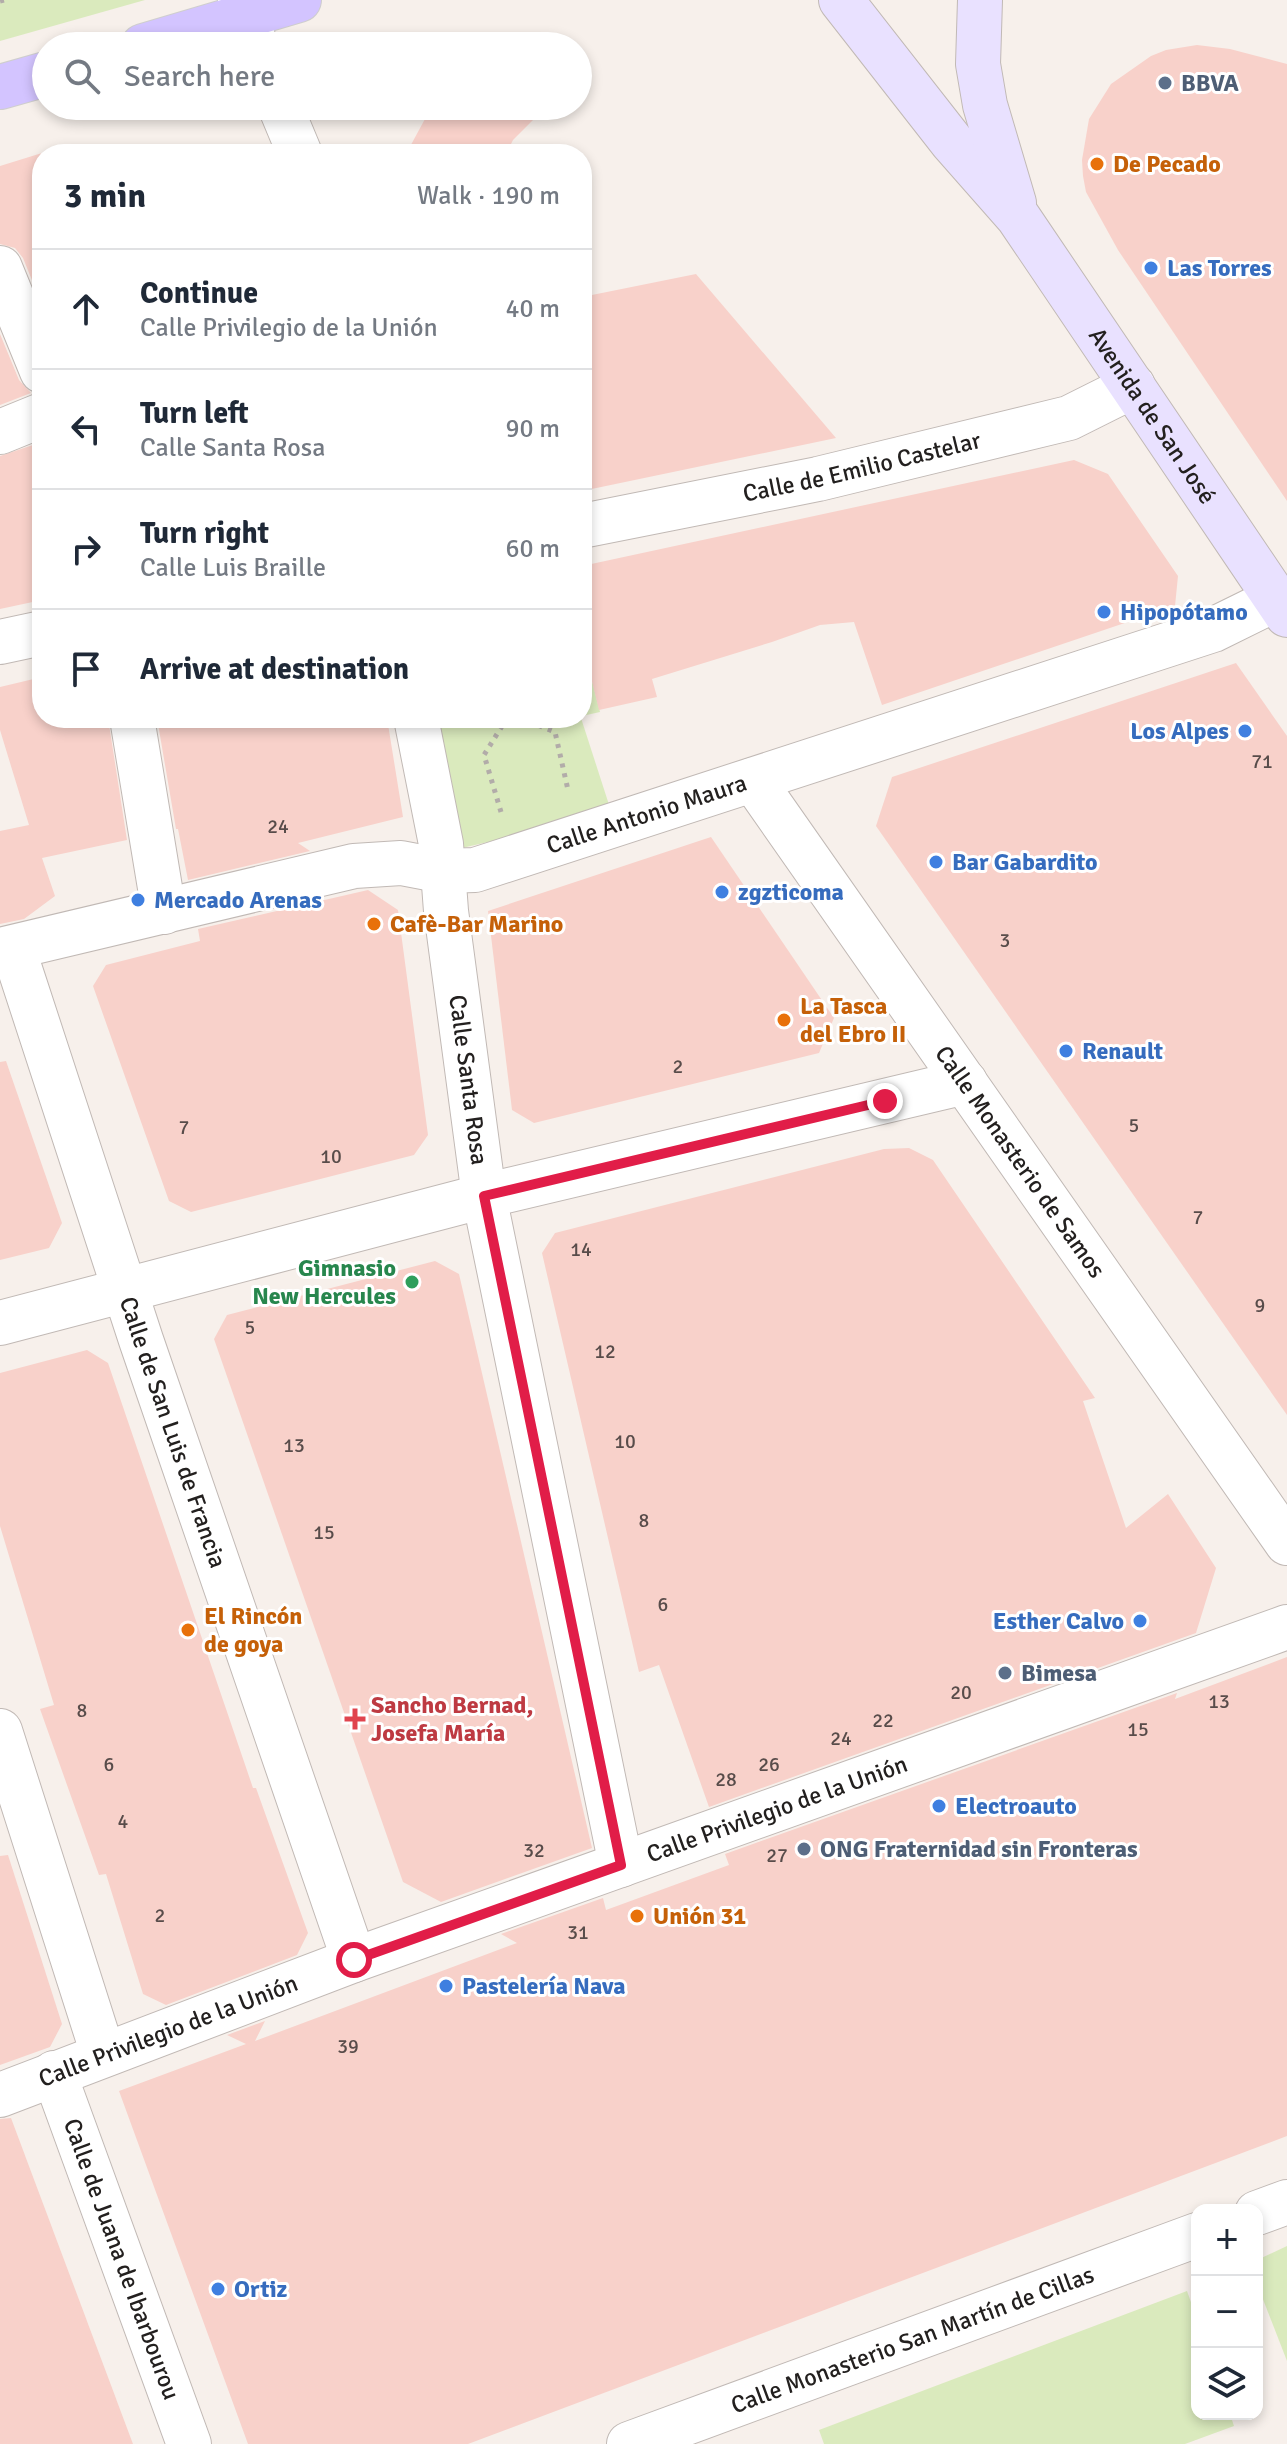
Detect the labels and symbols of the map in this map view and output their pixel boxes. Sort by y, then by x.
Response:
place label: BBVA [1181,68,1240,98]
marker: BBVA [1156,74,1174,92]
place label: De Pecado [1113,149,1221,179]
marker: De Pecado [1088,155,1106,173]
place label: Las Torres [1167,253,1272,283]
marker: Las Torres [1142,259,1160,277]
street label: Avenida de San José [1082,322,1223,510]
street label: Calle de Emilio Castelar [740,425,984,509]
place label: Hipopótamo [1120,597,1248,627]
marker: Hipopótamo [1095,603,1113,621]
place label: Los Alpes [1130,716,1229,746]
marker: Los Alpes [1236,722,1254,740]
house number: 71 [1251,749,1273,774]
street label: Calle Antonio Maura [543,768,750,861]
house number: 24 [267,814,289,839]
place label: Bar Gabardito [952,847,1098,877]
marker: Bar Gabardito [927,853,945,871]
place label: zgzticoma [738,877,844,907]
marker: zgzticoma [713,883,731,901]
place label: Mercado Arenas [154,885,322,915]
marker: Mercado Arenas [129,891,147,909]
place label: Cafè-Bar Marino [390,909,563,939]
marker: Cafè-Bar Marino [365,915,383,933]
house number: 3 [1000,928,1010,953]
place label: La Tasca del Ebro II [800,991,906,1049]
street label: Calle Santa Rosa [442,993,495,1167]
marker: La Tasca del Ebro II [775,1011,793,1029]
place label: Renault [1082,1036,1163,1066]
street label: Calle Monasterio de Samos [929,1040,1112,1284]
marker: Renault [1057,1042,1075,1060]
house number: 2 [673,1054,683,1079]
route end [867,1083,903,1119]
house number: 5 [1129,1113,1139,1138]
house number: 7 [179,1115,189,1140]
house number: 10 [320,1144,342,1169]
house number: 7 [1193,1205,1203,1230]
house number: 14 [570,1237,592,1262]
place label: Gimnasio New Hercules [252,1253,396,1311]
marker: Gimnasio New Hercules [403,1273,421,1291]
street label: Calle de San Luis de Francia [113,1293,233,1572]
house number: 9 [1255,1293,1265,1318]
house number: 5 [245,1315,255,1340]
house number: 12 [594,1339,616,1364]
house number: 10 [614,1429,636,1454]
house number: 13 [283,1433,305,1458]
house number: 8 [639,1508,649,1533]
house number: 15 [313,1520,335,1545]
house number: 6 [658,1592,668,1617]
place label: El Rincón de goya [204,1601,302,1659]
place label: Esther Calvo [993,1606,1124,1636]
marker: Esther Calvo [1131,1612,1149,1630]
marker: El Rincón de goya [179,1621,197,1639]
place label: Bimesa [1021,1658,1097,1688]
marker: Bimesa [996,1664,1014,1682]
house number: 20 [950,1680,972,1705]
house number: 13 [1208,1689,1230,1714]
place label: Sancho Bernad, Josefa María [371,1690,534,1748]
house number: 8 [77,1698,87,1723]
house number: 22 [872,1708,894,1733]
marker: Sancho Bernad, Josefa María [346,1710,364,1728]
house number: 15 [1127,1717,1149,1742]
house number: 24 [830,1726,852,1751]
street label: Calle Privilegio de la Unión [643,1749,911,1869]
house number: 6 [104,1752,114,1777]
house number: 26 [758,1752,780,1777]
house number: 28 [715,1767,737,1792]
place label: Electroauto [955,1791,1077,1821]
marker: Electroauto [930,1797,948,1815]
house number: 4 [118,1809,129,1834]
place label: ONG Fraternidad sin Fronteras [820,1834,1138,1864]
house number: 32 [523,1838,545,1863]
marker: ONG Fraternidad sin Fronteras [795,1840,813,1858]
house number: 27 [766,1843,788,1868]
place label: Unión 31 [653,1901,746,1931]
house number: 2 [155,1903,165,1928]
marker: Unión 31 [628,1907,646,1925]
house number: 31 [567,1920,589,1945]
route start [336,1942,372,1978]
street label: Calle Privilegio de la Unión [34,1968,302,2094]
place label: Pastelería Nava [462,1971,626,2001]
marker: Pastelería Nava [437,1977,455,1995]
house number: 39 [337,2034,359,2059]
street label: Calle de Juana de Ibarbourou [57,2114,187,2404]
street label: Calle Monasterio San Martín de Cillas [727,2259,1098,2420]
place label: Ortiz [234,2274,288,2304]
marker: Ortiz [209,2280,227,2298]

